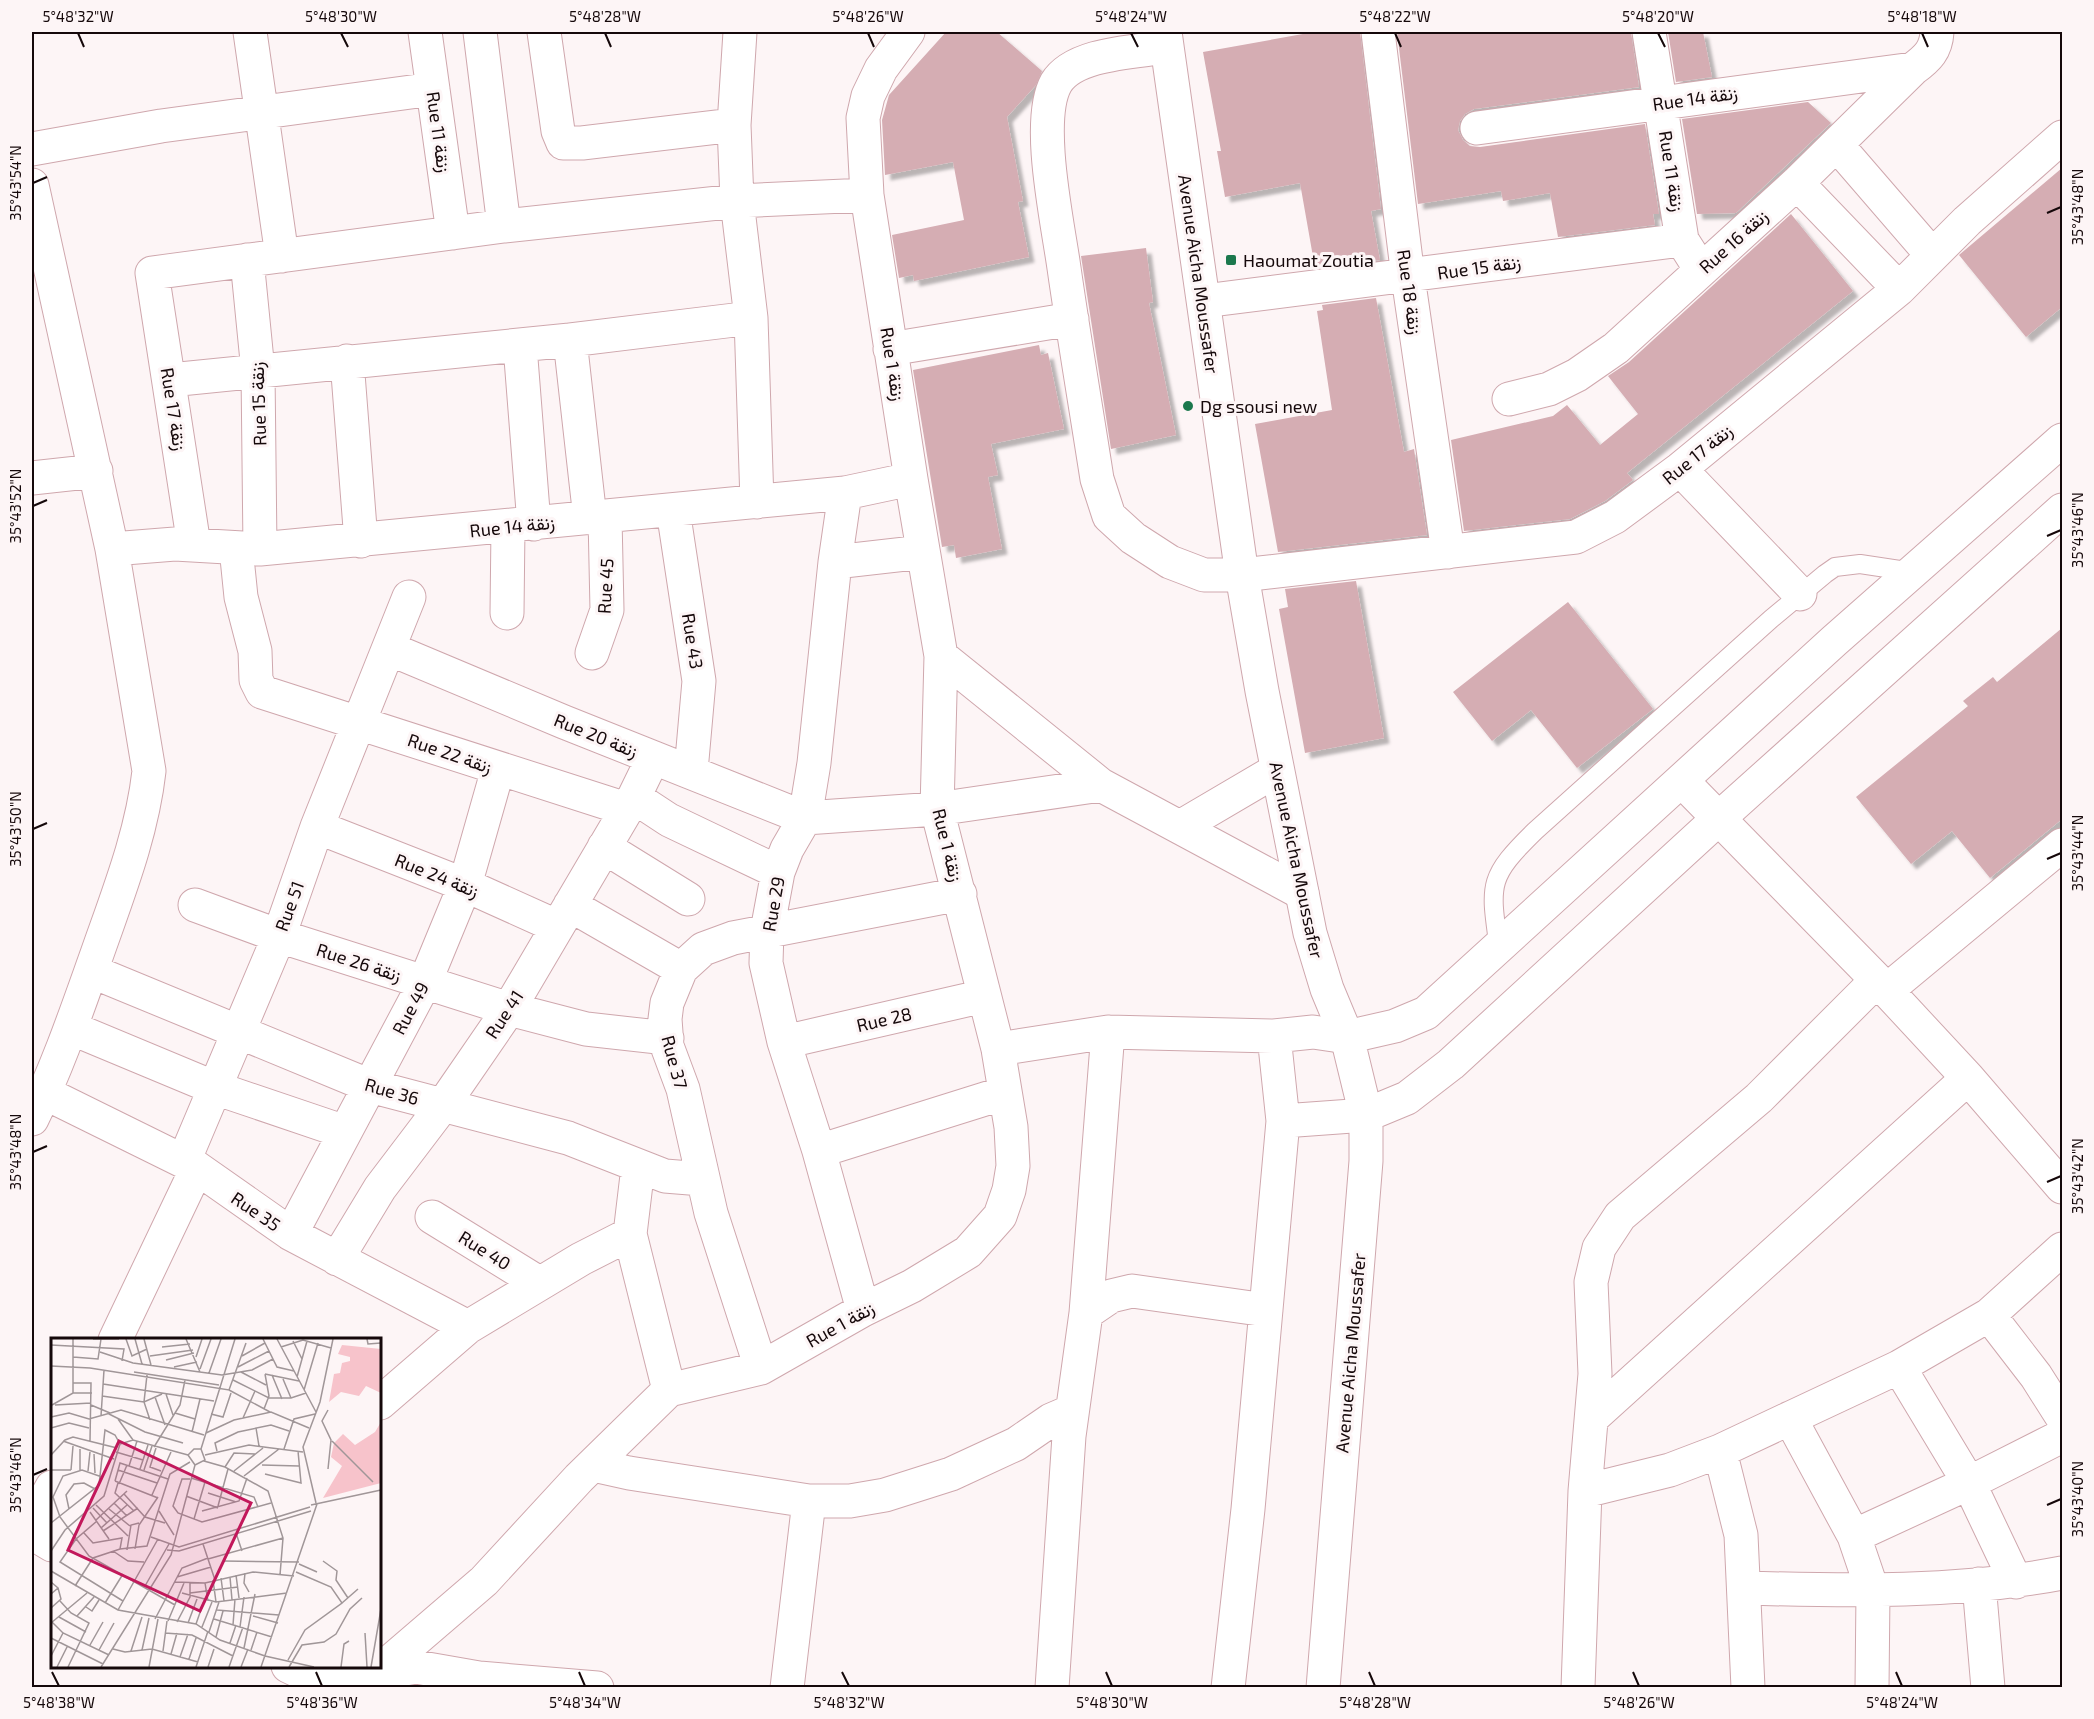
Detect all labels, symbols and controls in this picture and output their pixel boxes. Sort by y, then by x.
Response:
text: 5°48'32"W [42,7,114,25]
text: 5°48'30"W [305,7,377,25]
text: 5°48'28"W [569,7,641,25]
text: 5°48'26"W [832,7,904,25]
text: 5°48'24"W [1095,7,1167,25]
text: 5°48'22"W [1359,7,1431,25]
text: 5°48'20"W [1622,7,1694,25]
text: 5°48'18"W [1887,7,1957,25]
street label: Rue 14 زنقة [1651,81,1739,116]
street label: Rue 11 زنقة [421,90,456,174]
street label: Rue 11 زنقة [1654,129,1689,213]
text: 35°43'54"N [6,145,24,221]
text: 35°43'48"N [2068,169,2086,245]
street label: Avenue Aicha Moussafer [1174,173,1224,375]
street label: Rue 16 زنقة [1694,204,1773,278]
street label: Rue 18 زنقة [1392,248,1427,336]
place label: Haoumat Zoutia [1243,249,1374,271]
street label: Rue 15 زنقة [1436,250,1522,285]
marker: Haoumat Zoutia [1224,253,1238,267]
street label: Rue 1 زنقة [875,325,910,403]
street label: Rue 15 زنقة [246,361,271,446]
street label: Rue 17 زنقة [156,366,191,452]
place label: Dg ssousi new [1200,395,1318,417]
marker: Dg ssousi new [1181,399,1195,413]
street label: Rue 17 زنقة [1658,419,1737,490]
text: 35°43'52"N [6,469,24,543]
text: 35°43'46"N [2068,492,2086,568]
street label: Rue 14 زنقة [468,511,556,542]
street label: Rue 45 [593,558,617,614]
street label: Rue 43 [678,612,708,670]
street label: Rue 20 زنقة [551,708,641,763]
street label: Rue 22 زنقة [405,728,495,779]
street label: Avenue Aicha Moussafer [1265,760,1329,960]
text: 35°43'50"N [6,791,24,867]
street label: Rue 1 زنقة [927,806,968,884]
text: 35°43'44"N [2068,815,2086,891]
street label: Rue 24 زنقة [391,848,482,903]
street label: Rue 29 [757,875,789,933]
street label: Rue 51 [270,878,308,934]
street label: Rue 26 زنقة [314,938,404,987]
street label: Rue 49 [387,978,433,1038]
street label: Rue 41 [480,986,528,1042]
street label: Rue 28 [854,1002,914,1036]
street label: Rue 37 [657,1033,693,1091]
street label: Rue 36 [362,1073,422,1109]
text: 35°43'48"N [6,1114,24,1190]
text: 35°43'42"N [2068,1138,2086,1214]
street label: Rue 35 [227,1187,285,1235]
street label: Rue 40 [455,1226,515,1274]
street label: Avenue Aicha Moussafer [1330,1252,1370,1454]
street label: Rue 1 زنقة [802,1296,878,1353]
inset map [51,1338,381,1668]
text: 35°43'46"N [6,1437,24,1513]
text: 35°43'40"N [2068,1461,2086,1537]
text: 5°48'38"W [23,1693,95,1711]
text: 5°48'36"W [286,1693,358,1711]
text: 5°48'34"W [549,1693,621,1711]
text: 5°48'32"W [813,1693,885,1711]
text: 5°48'30"W [1076,1693,1148,1711]
text: 5°48'28"W [1339,1693,1411,1711]
text: 5°48'26"W [1603,1693,1675,1711]
text: 5°48'24"W [1866,1693,1938,1711]

